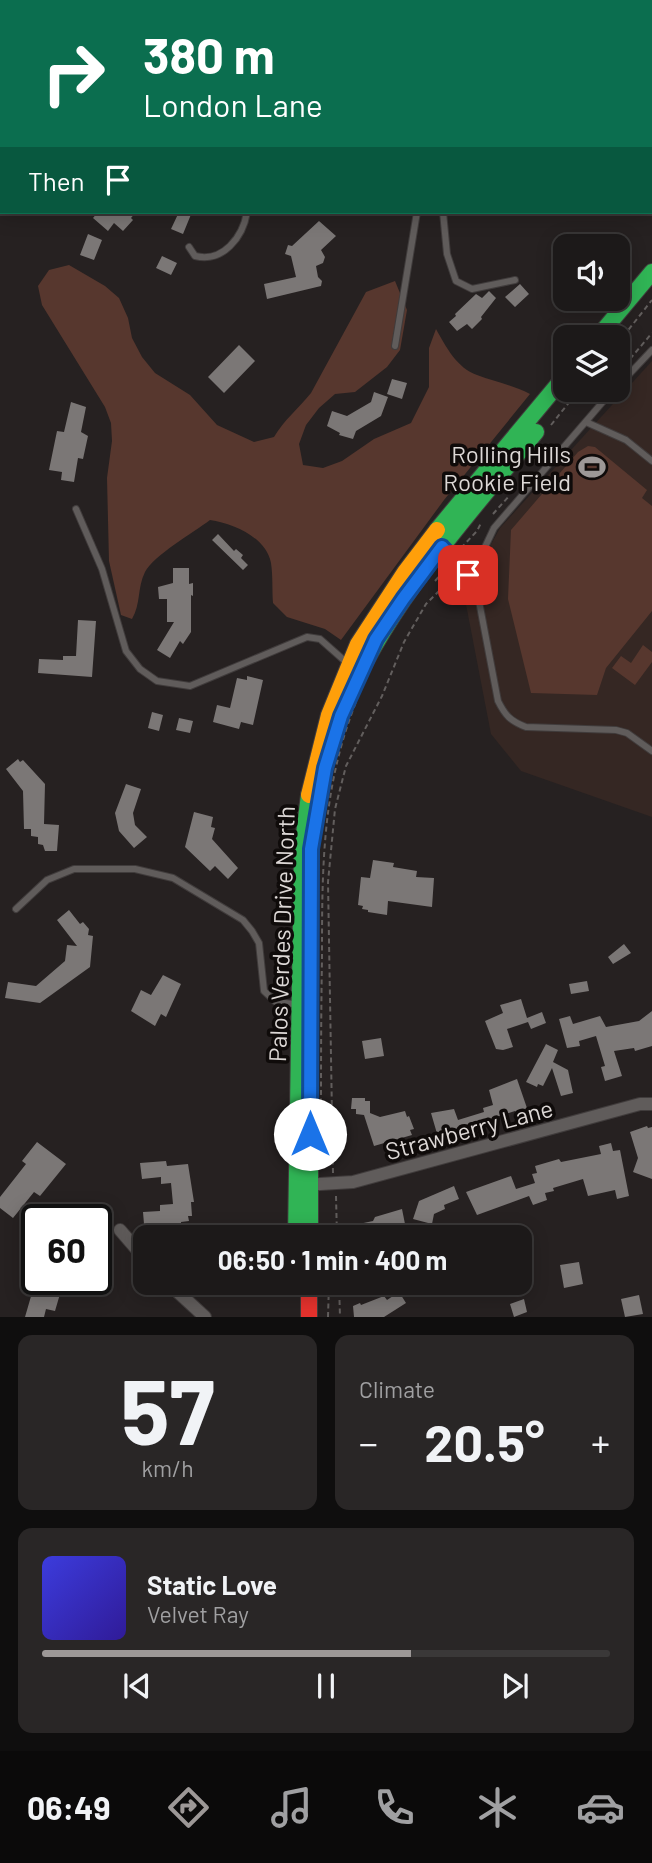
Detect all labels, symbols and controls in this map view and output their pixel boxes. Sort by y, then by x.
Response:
text: 380 m [143,25,275,84]
icon: right [28,28,119,119]
text: London Lane [143,85,323,123]
icon: arrive [99,161,137,199]
text: Then [28,165,85,196]
map controls [553,234,630,402]
button: sound [553,234,630,311]
button: layers [553,325,630,402]
place label: Rolling Hills Rookie Field [443,439,571,496]
sports icon: Rolling Hills Rookie Field [577,452,607,482]
pin [438,545,498,605]
icon: arrive [449,556,487,594]
street label: Palos Verdes Drive North [262,806,300,1062]
street label: Strawberry Lane [382,1093,556,1165]
position arrow [273,1097,347,1171]
speed limit sign: 60 [21,1204,112,1295]
text: 06:50 · 1 min · 400 m [218,1244,447,1275]
text: 57 [120,1354,215,1463]
text: Climate [359,1375,435,1403]
text: 20.5° [424,1410,545,1472]
text: − [359,1419,378,1465]
text: + [591,1419,610,1465]
text: km/h [141,1454,194,1482]
text: Static Love [147,1569,277,1600]
text: Velvet Ray [147,1600,249,1628]
icon: previous [118,1667,156,1705]
icon: pause [307,1667,345,1705]
icon: next [496,1667,534,1705]
icon: directions [164,1783,213,1832]
icon: music [267,1783,316,1832]
icon: phone [370,1783,419,1832]
icon: climate [473,1783,522,1832]
icon: car [576,1783,625,1832]
text: 06:49 [27,1788,110,1826]

